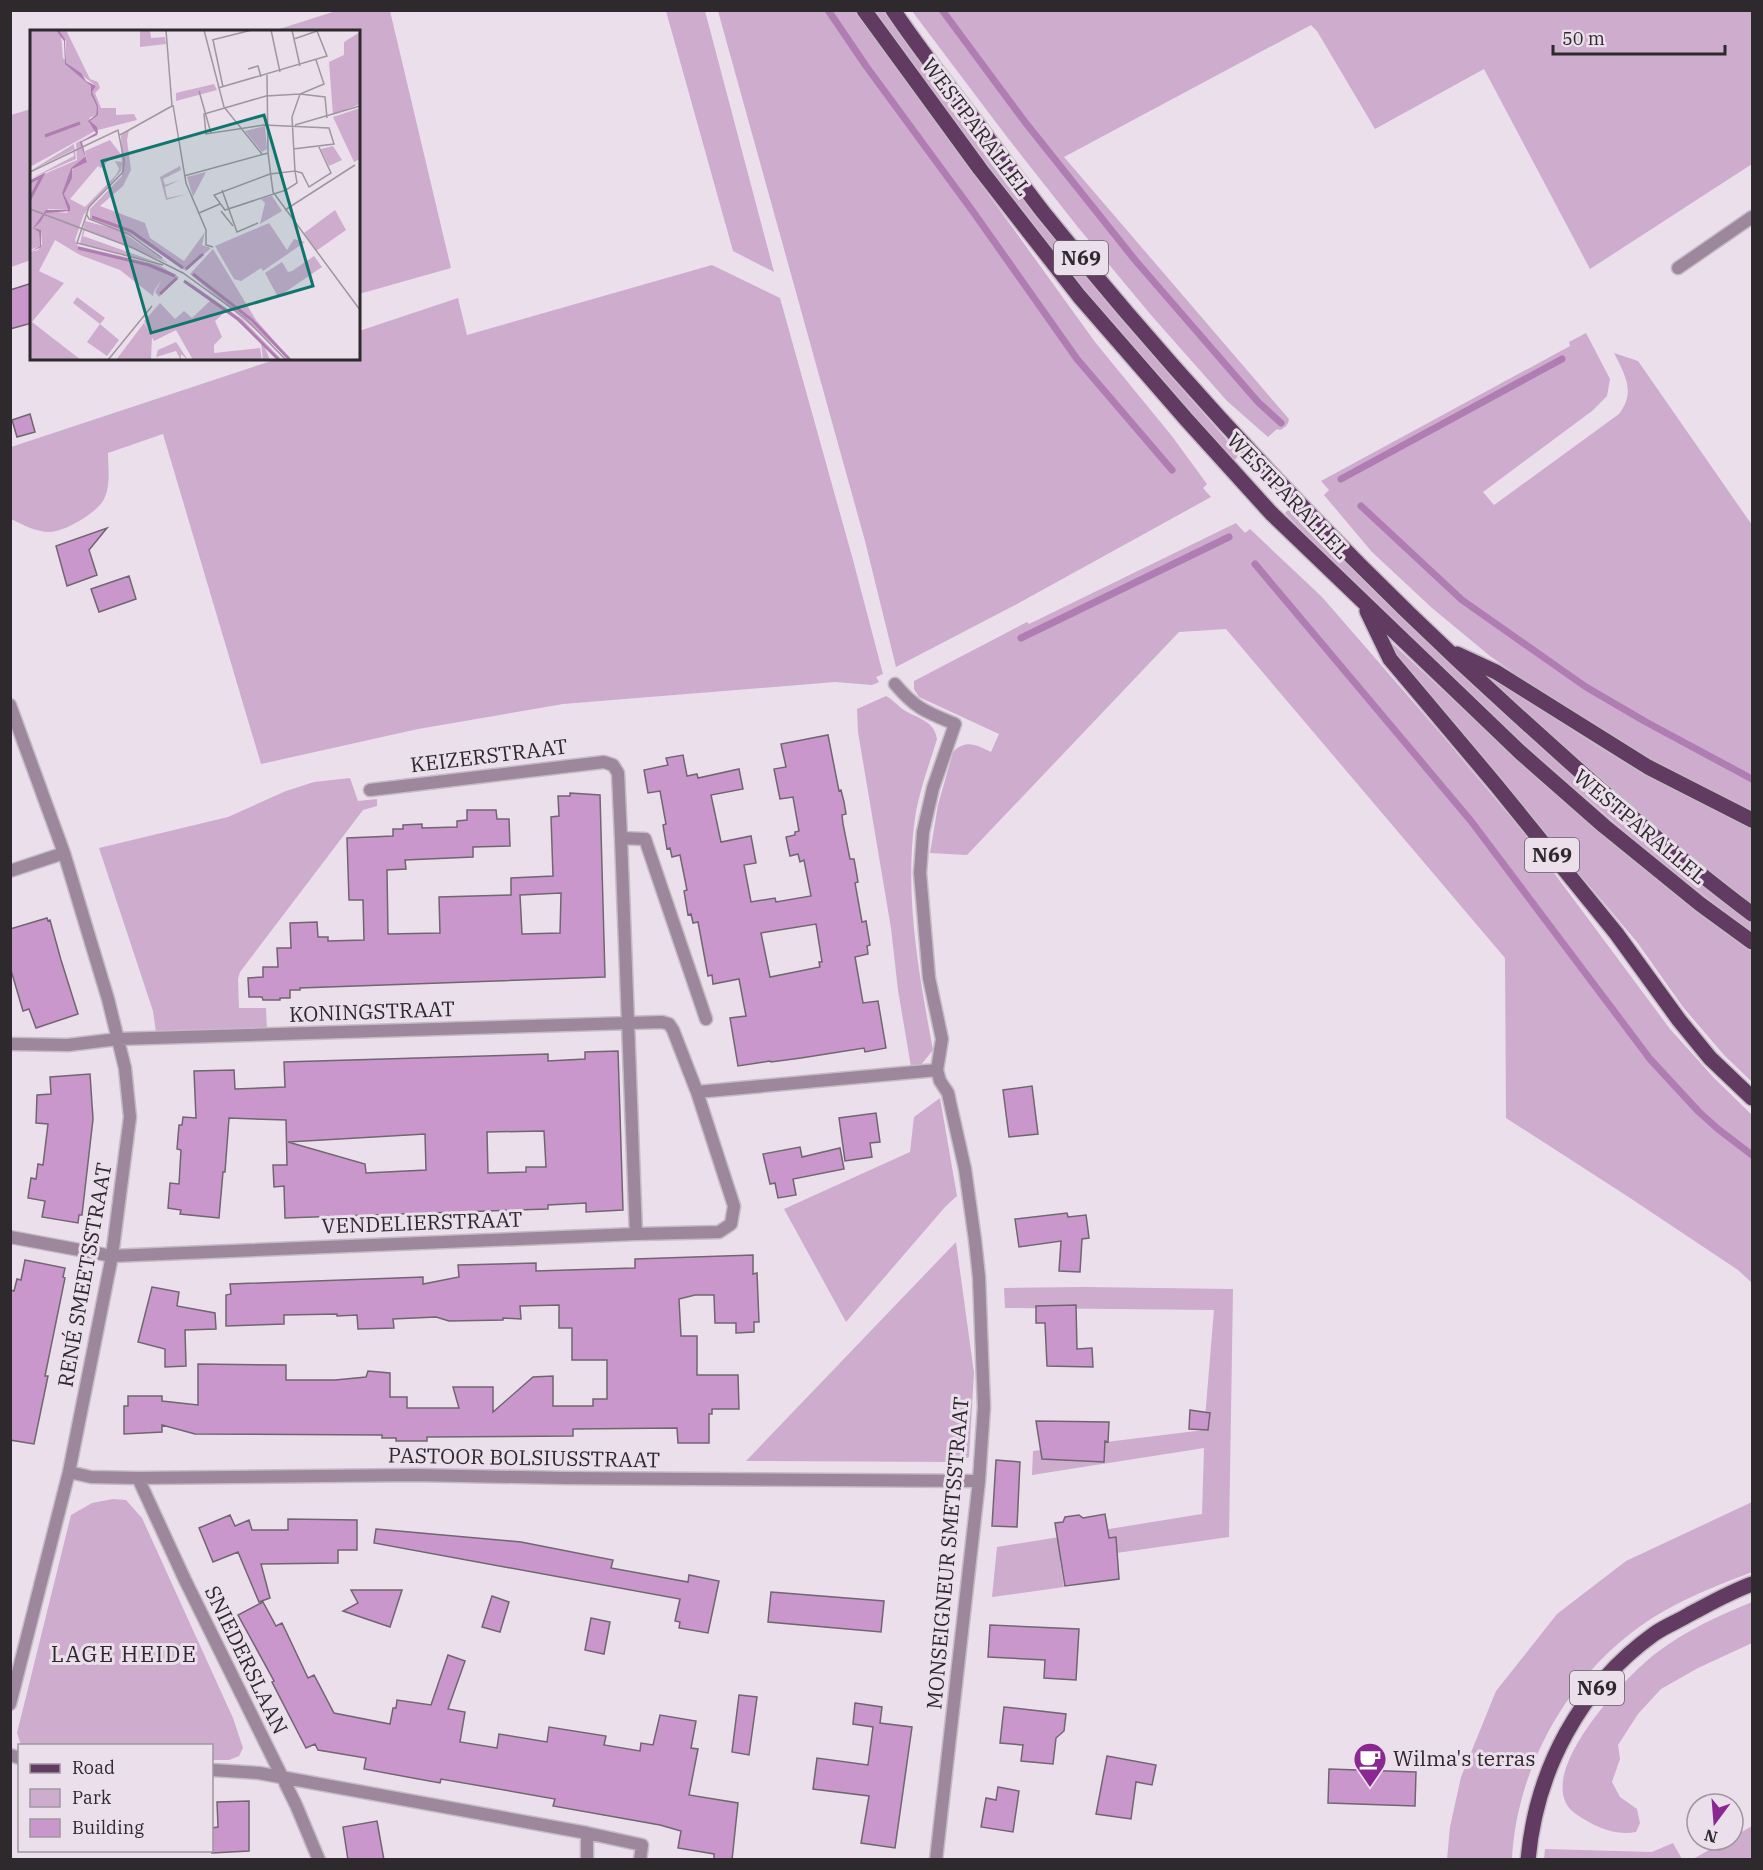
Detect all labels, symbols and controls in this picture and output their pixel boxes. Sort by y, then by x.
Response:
scale bar [1553,18,1726,56]
text: 50 m [1562,27,1605,50]
inset map [30,30,360,360]
street label: WESTPARALLEL [916,52,1038,201]
road number: N69 [1054,241,1108,275]
street label: WESTPARALLEL [1221,426,1356,565]
street label: KEIZERSTRAAT [409,731,569,779]
street label: WESTPARALLEL [1568,762,1713,890]
road number: N69 [1525,838,1579,872]
street label: KONINGSTRAAT [288,994,456,1028]
street label: RENÉ SMEETSSTRAAT [50,1160,118,1389]
street label: VENDELIERSTRAAT [321,1204,523,1240]
street label: MONSEIGNEUR SMETSSTRAAT [919,1395,975,1710]
street label: PASTOOR BOLSIUSSTRAAT [388,1441,660,1473]
street label: SNIEDERSLAAN [199,1580,295,1739]
district label: LAGE HEIDE [51,1639,197,1668]
road number: N69 [1570,1671,1624,1705]
cafe icon: Wilma's terras [1352,1741,1388,1788]
legend [18,1744,213,1852]
place label: Wilma's terras [1393,1744,1535,1772]
text: Road [72,1756,115,1779]
text: Park [72,1786,112,1809]
north arrow [1685,1792,1745,1852]
text: Building [72,1816,144,1839]
text: N [1702,1825,1720,1848]

